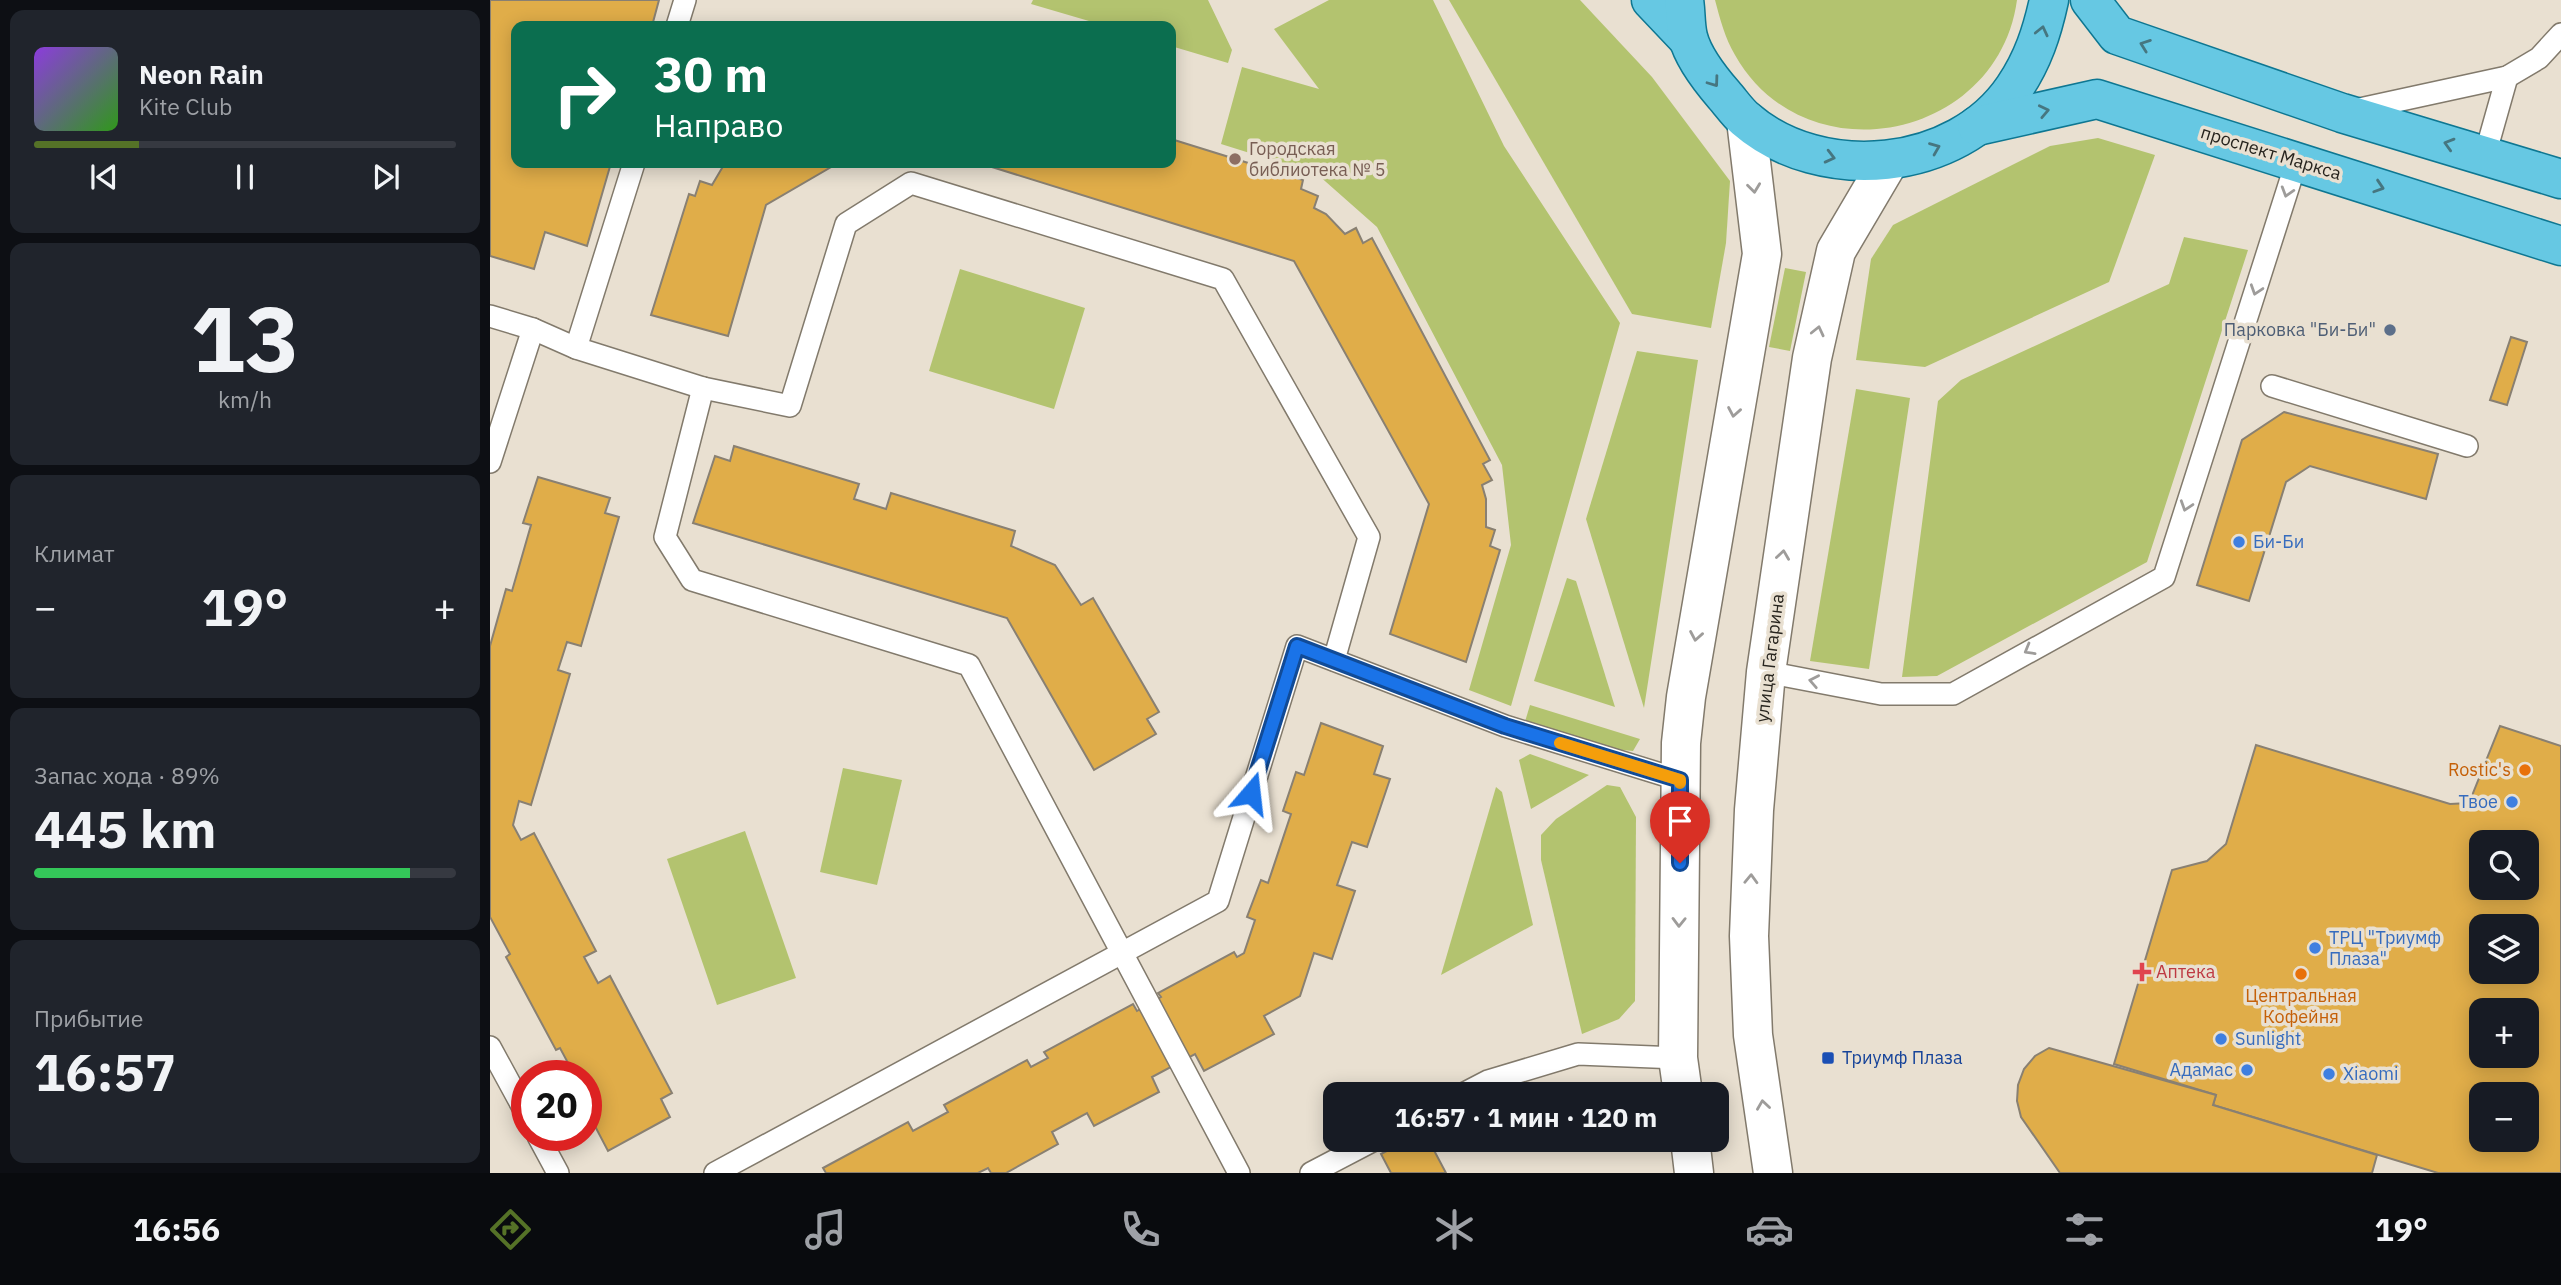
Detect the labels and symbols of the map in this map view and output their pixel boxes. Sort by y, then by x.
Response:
one-way arrow [2034,25,2048,37]
one-way arrow [2139,39,2151,53]
one-way arrow [1706,74,1718,87]
one-way arrow [2038,105,2050,119]
street label: проспект Маркса [2198,120,2345,185]
place label: Городская библиотека № 5 [1249,137,1386,181]
one-way arrow [2443,138,2455,153]
one-way arrow [1928,142,1940,156]
one-way arrow [1824,149,1836,163]
marker: Городская библиотека № 5 [1227,151,1243,167]
one-way arrow [2373,179,2385,193]
one-way arrow [1747,182,1762,193]
one-way arrow [2280,186,2295,198]
one-way arrow [2250,283,2264,295]
place label: Парковка "Би-Би" [2224,318,2376,341]
marker: Парковка "Би-Би" [2382,322,2398,338]
one-way arrow [1810,325,1825,337]
one-way arrow [1727,406,1742,418]
one-way arrow [2180,500,2194,512]
place label: Би-Би [2253,530,2304,553]
marker: Би-Би [2231,534,2247,550]
one-way arrow [1776,549,1791,561]
street label: улица Гагарина [1750,592,1789,724]
one-way arrow [1689,631,1704,642]
one-way arrow [2023,642,2036,655]
one-way arrow [1808,674,1820,689]
position arrow [1214,756,1288,830]
place label: Rostic's [2448,758,2511,781]
marker: Rostic's [2517,762,2533,778]
place label: Твое [2459,790,2498,813]
pin [1650,791,1710,863]
marker: Твое [2504,794,2520,810]
one-way arrow [1743,873,1758,884]
one-way arrow [1671,917,1687,928]
place label: ТРЦ "Триумф Плаза" [2329,926,2441,970]
marker: ТРЦ "Триумф Плаза" [2307,940,2323,956]
place label: Аптека [2156,960,2216,983]
marker: Аптека [2134,964,2150,980]
marker: Центральная Кофейня [2293,966,2309,982]
place label: Центральная Кофейня [2245,984,2357,1028]
place label: Sunlight [2235,1027,2301,1050]
marker: Sunlight [2213,1031,2229,1047]
place label: Триумф Плаза [1842,1046,1963,1069]
marker: Триумф Плаза [1820,1050,1836,1066]
place label: Адамас [2170,1058,2233,1081]
speed limit sign: 20 [511,1060,602,1151]
marker: Адамас [2239,1062,2255,1078]
place label: Xiaomi [2343,1062,2398,1085]
marker: Xiaomi [2321,1066,2337,1082]
one-way arrow [1756,1100,1771,1111]

